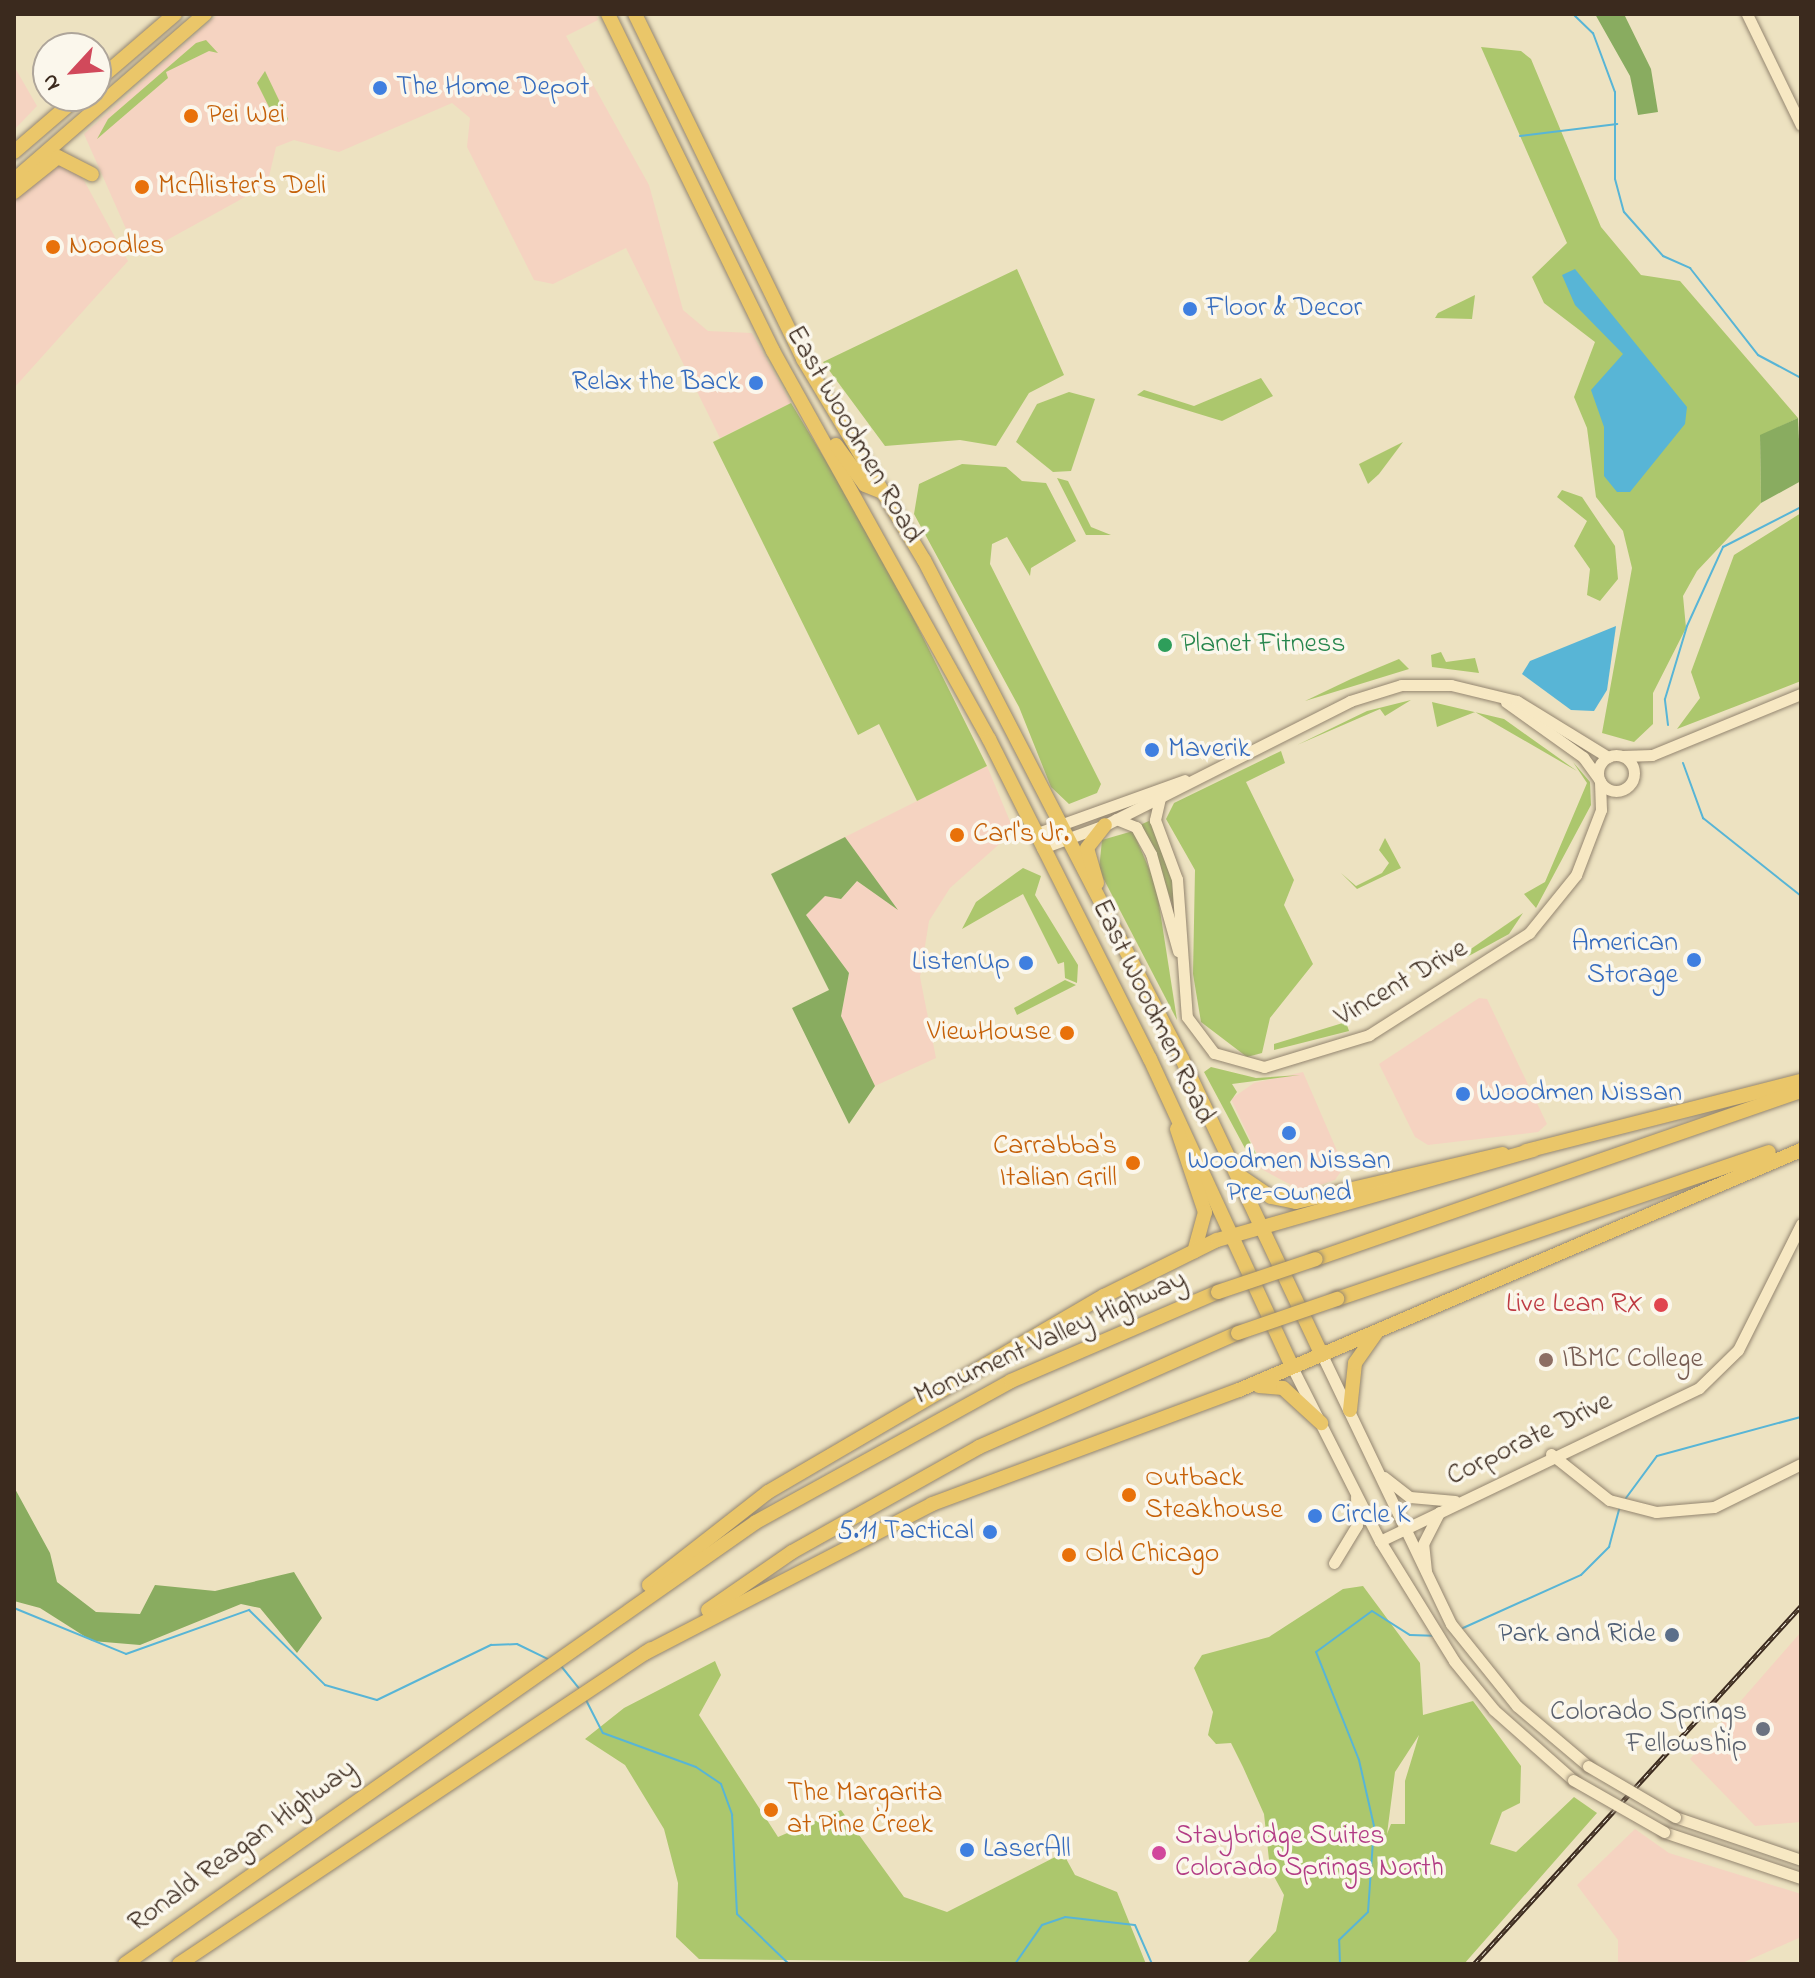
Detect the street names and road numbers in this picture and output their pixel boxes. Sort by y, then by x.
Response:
street label: East Woodmen Road [777,320,929,550]
street label: East Woodmen Road [1083,894,1221,1130]
street label: Vincent Drive [1330,933,1474,1035]
street label: Monument Valley Highway [910,1264,1192,1414]
street label: Corporate Drive [1442,1386,1618,1494]
street label: Ronald Reagan Highway [123,1753,363,1941]

